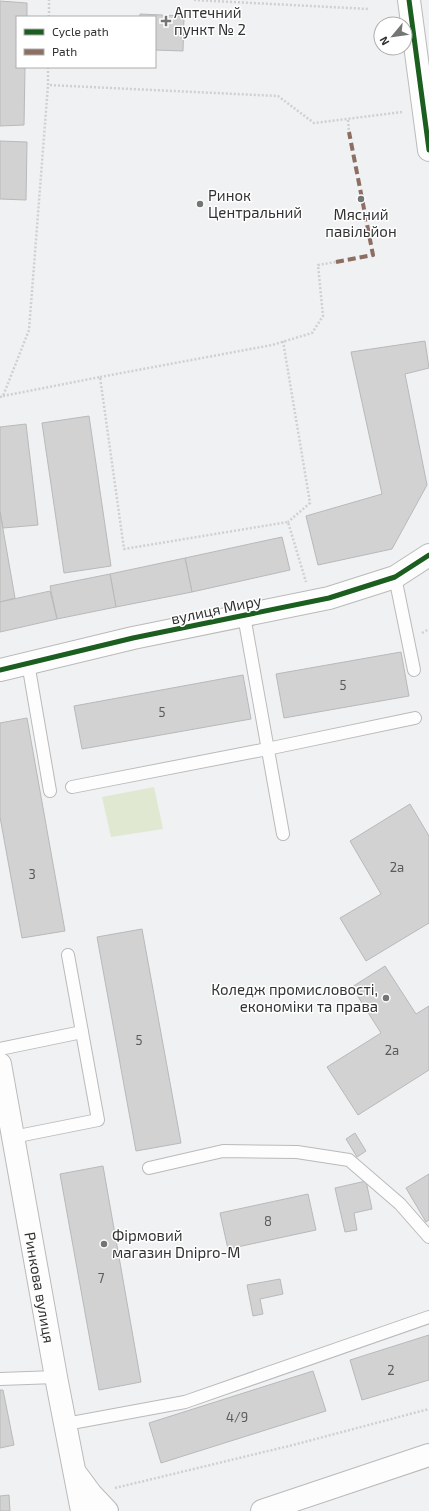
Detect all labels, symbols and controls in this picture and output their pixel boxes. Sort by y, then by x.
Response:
place label: Аптечний пункт № 2 [174,3,246,39]
legend [16,16,156,68]
marker: Аптечний пункт № 2 [161,16,171,26]
north arrow [373,16,413,56]
text: Cycle path [52,24,109,38]
text: N [376,34,391,48]
text: Path [52,44,77,58]
place label: Ринок Центральний [208,186,302,221]
marker: Мясний павільйон [356,194,366,204]
marker: Ринок Центральний [195,199,205,209]
place label: Мясний павільйон [325,205,397,240]
street label: вулиця Миру [169,591,263,628]
house number: 5 [340,677,347,693]
house number: 5 [159,704,166,720]
house number: 2а [390,859,404,875]
house number: 3 [28,866,36,882]
place label: Коледж промисловості, економіки та права [211,980,378,1015]
marker: Коледж промисловості, економіки та права [381,993,391,1003]
house number: 5 [136,1032,143,1048]
house number: 2а [385,1042,399,1058]
house number: 8 [264,1213,272,1229]
place label: Фірмовий магазин Dnipro-M [112,1226,240,1261]
street label: Ринкова вулиця [21,1230,59,1345]
marker: Фірмовий магазин Dnipro-M [99,1239,109,1249]
house number: 7 [98,1270,105,1286]
house number: 2 [387,1362,395,1378]
house number: 4/9 [226,1409,248,1425]

